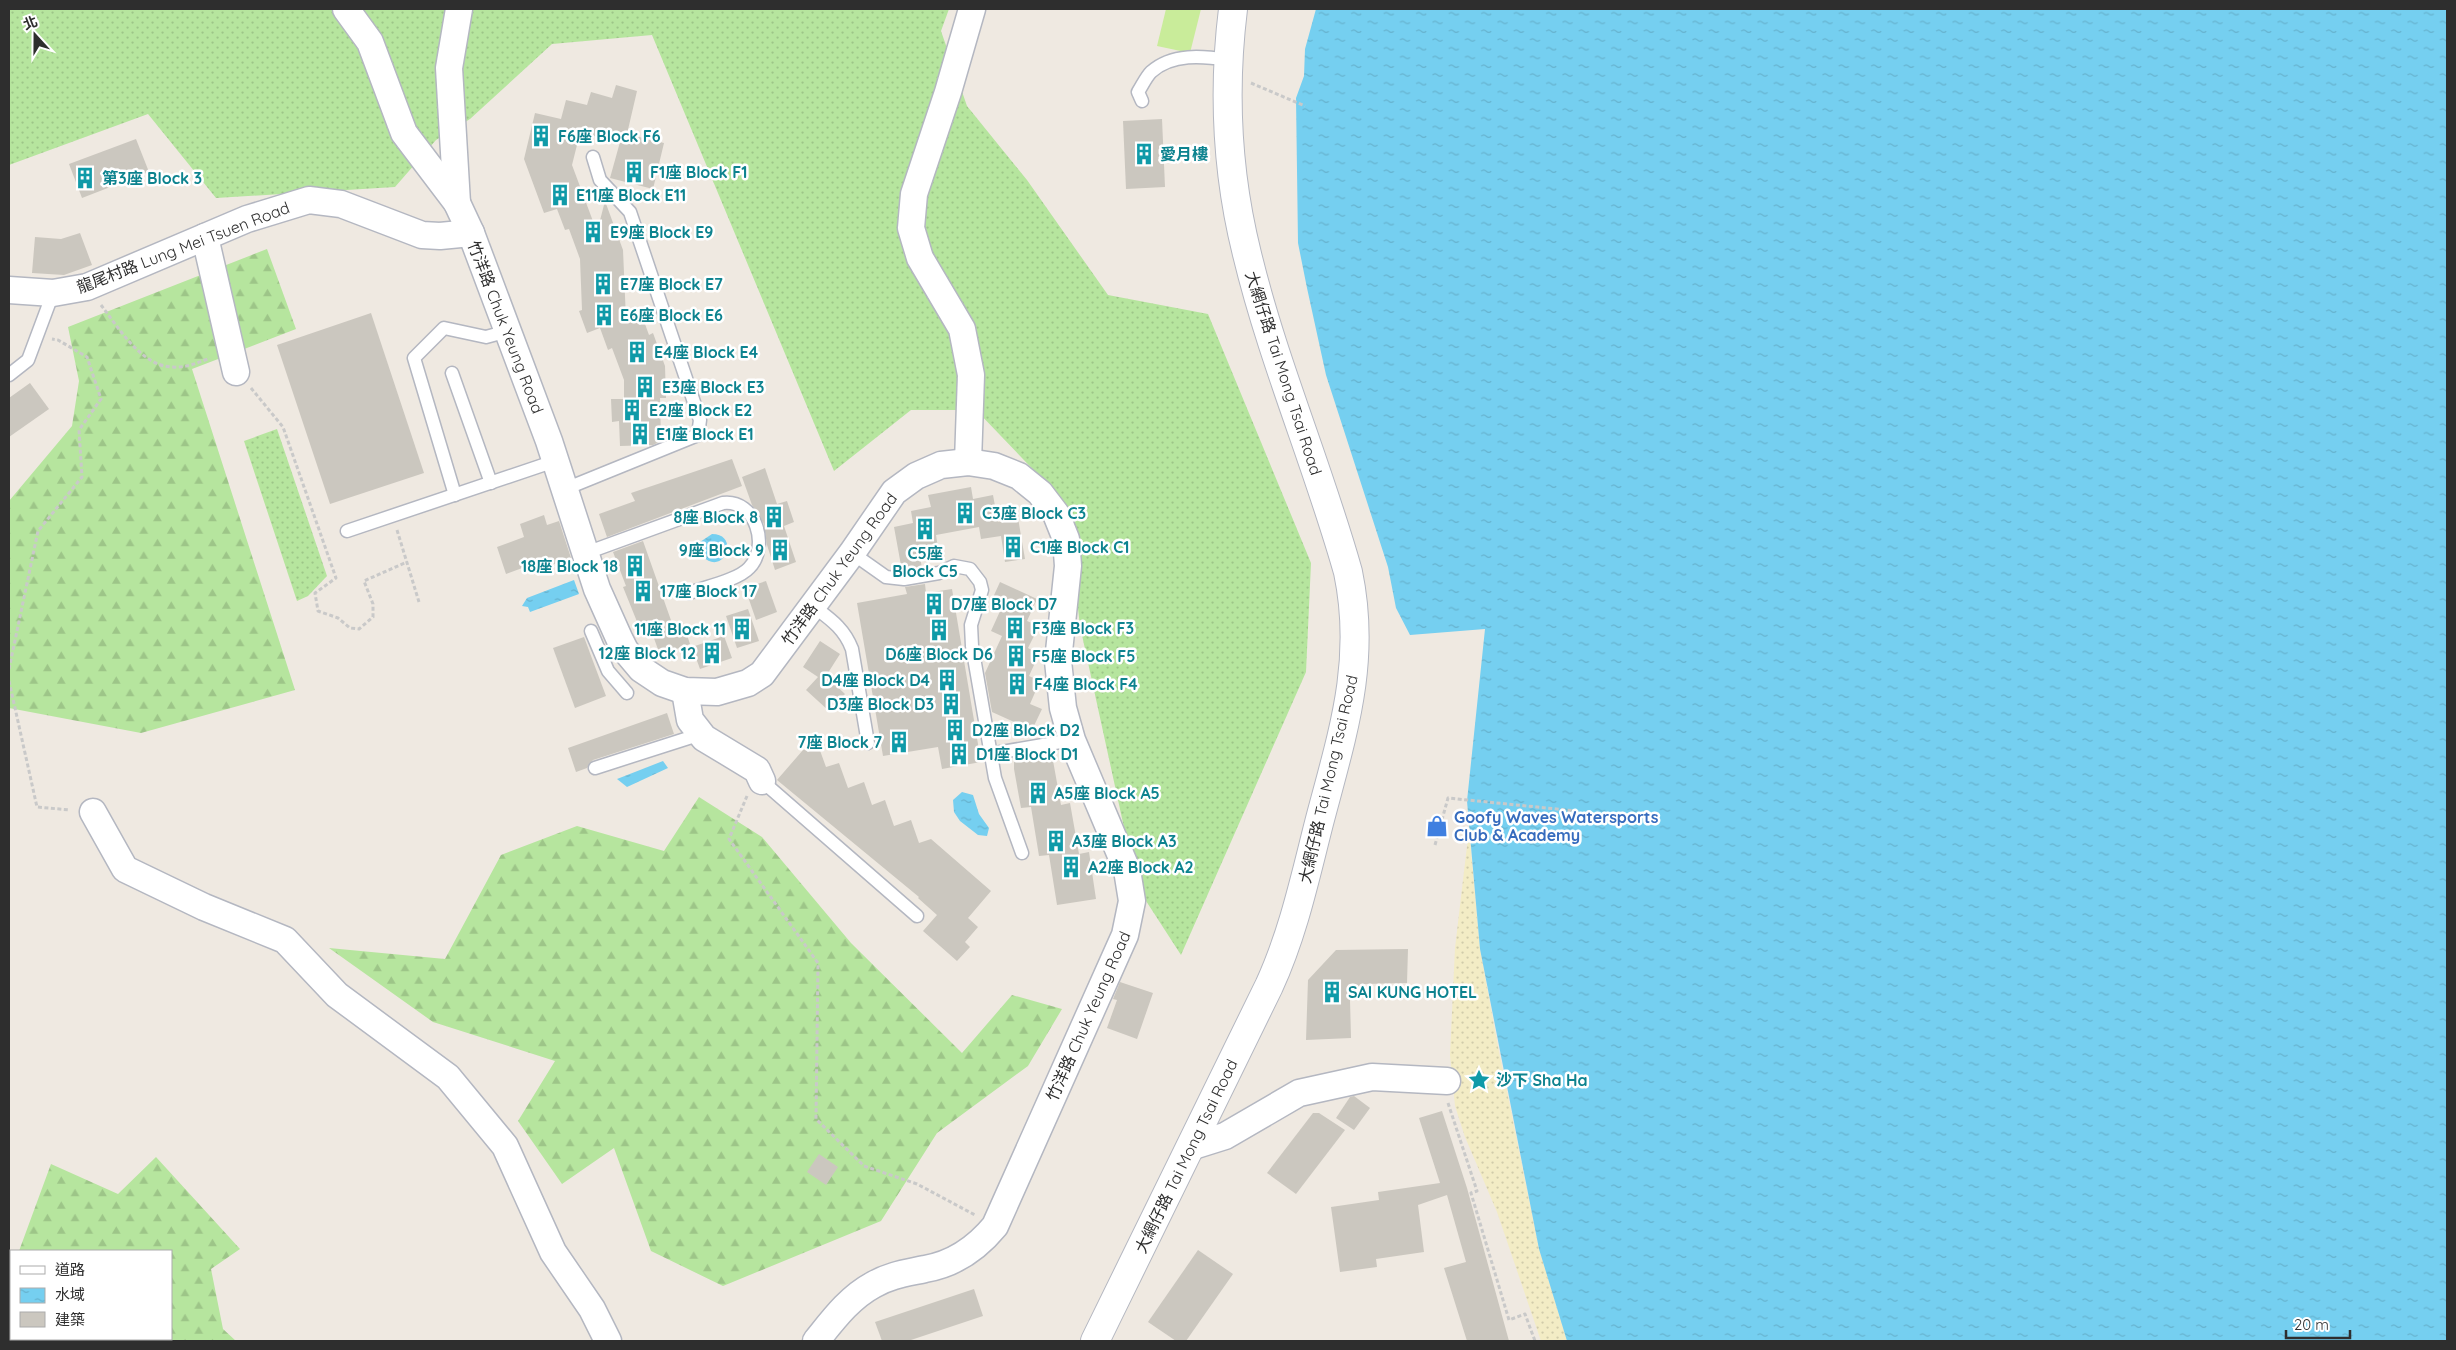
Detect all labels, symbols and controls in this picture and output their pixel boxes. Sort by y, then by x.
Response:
north arrow [10,10,60,60]
text: 北 [21,12,40,34]
building icon: F6座 Block F6 [528,123,554,149]
place label: F6座 Block F6 [558,126,661,146]
building icon: 愛月樓 [1131,141,1157,167]
place label: 愛月樓 [1160,144,1208,164]
building icon: F1座 Block F1 [621,159,647,185]
place label: F1座 Block F1 [650,162,747,182]
building icon: 第3座 Block 3 [72,165,98,191]
place label: 第3座 Block 3 [102,168,202,188]
building icon: E11座 Block E11 [547,182,573,208]
place label: E11座 Block E11 [576,185,686,205]
street label: 龍尾村路 Lung Mei Tsuen Road [74,197,292,297]
building icon: E9座 Block E9 [580,219,606,245]
place label: E9座 Block E9 [610,222,713,242]
street label: 竹洋路 Chuk Yeung Road [464,238,548,416]
street label: 大網仔路 Tai Mong Tsai Road [1242,269,1326,477]
building icon: E7座 Block E7 [590,271,616,297]
place label: E7座 Block E7 [620,274,723,294]
building icon: E6座 Block E6 [591,302,617,328]
place label: E6座 Block E6 [620,305,723,325]
building icon: E4座 Block E4 [624,339,650,365]
place label: E4座 Block E4 [654,342,759,362]
building icon: E3座 Block E3 [632,374,658,400]
place label: E3座 Block E3 [662,377,764,397]
building icon: E2座 Block E2 [619,397,645,423]
place label: E2座 Block E2 [649,400,752,420]
building icon: E1座 Block E1 [627,421,653,447]
place label: E1座 Block E1 [656,424,754,444]
street label: 竹洋路 Chuk Yeung Road [777,489,901,649]
building icon: C3座 Block C3 [952,500,978,526]
place label: C3座 Block C3 [982,503,1086,523]
building icon: 8座 Block 8 [761,504,787,530]
place label: 8座 Block 8 [674,507,758,527]
building icon: C5座 Block C5 [912,516,938,542]
building icon: C1座 Block C1 [1000,534,1026,560]
building icon: 9座 Block 9 [767,537,793,563]
place label: C1座 Block C1 [1030,537,1129,557]
place label: 9座 Block 9 [679,540,764,560]
place label: C5座 Block C5 [892,543,958,581]
building icon: 18座 Block 18 [622,553,648,579]
place label: 18座 Block 18 [521,556,618,576]
building icon: 17座 Block 17 [630,578,656,604]
place label: 17座 Block 17 [660,581,757,601]
building icon: D7座 Block D7 [921,591,947,617]
place label: D7座 Block D7 [951,594,1057,614]
building icon: F3座 Block F3 [1002,615,1028,641]
building icon: 11座 Block 11 [729,616,755,642]
building icon: D6座 Block D6 [926,617,952,643]
place label: F3座 Block F3 [1032,618,1134,638]
place label: 11座 Block 11 [634,619,726,639]
building icon: 12座 Block 12 [699,640,725,666]
place label: 12座 Block 12 [598,643,696,663]
building icon: F5座 Block F5 [1003,643,1029,669]
place label: D6座 Block D6 [885,644,993,664]
place label: F5座 Block F5 [1032,646,1135,666]
building icon: D4座 Block D4 [934,667,960,693]
place label: D4座 Block D4 [821,670,931,690]
building icon: F4座 Block F4 [1004,671,1030,697]
street label: 大網仔路 Tai Mong Tsai Road [1294,673,1362,885]
place label: F4座 Block F4 [1034,674,1138,694]
building icon: D3座 Block D3 [938,691,964,717]
place label: D3座 Block D3 [827,694,934,714]
building icon: D2座 Block D2 [942,717,968,743]
place label: D2座 Block D2 [972,720,1080,740]
building icon: 7座 Block 7 [886,729,912,755]
place label: 7座 Block 7 [797,732,882,752]
building icon: D1座 Block D1 [946,741,972,767]
place label: D1座 Block D1 [976,744,1078,764]
building icon: A5座 Block A5 [1025,780,1051,806]
place label: A5座 Block A5 [1054,783,1160,803]
place label: Goofy Waves Watersports Club & Academy [1454,807,1659,845]
shop icon: Goofy Waves Watersports Club & Academy [1424,813,1450,839]
building icon: A3座 Block A3 [1043,828,1069,854]
place label: A3座 Block A3 [1072,831,1177,851]
building icon: A2座 Block A2 [1058,854,1084,880]
place label: A2座 Block A2 [1088,857,1194,877]
street label: 竹洋路 Chuk Yeung Road [1042,928,1134,1104]
building icon: SAI KUNG HOTEL [1319,979,1345,1005]
place label: SAI KUNG HOTEL [1348,982,1477,1002]
street label: 大網仔路 Tai Mong Tsai Road [1130,1056,1242,1256]
place icon: 沙下 Sha Ha [1466,1067,1492,1093]
place label: 沙下 Sha Ha [1496,1070,1588,1090]
legend [10,1250,172,1340]
text: 道路 [55,1260,85,1279]
text: 水域 [55,1285,85,1304]
scale bar [2286,1308,2350,1340]
text: 建築 [55,1310,85,1329]
text: 20 m [2294,1315,2329,1334]

